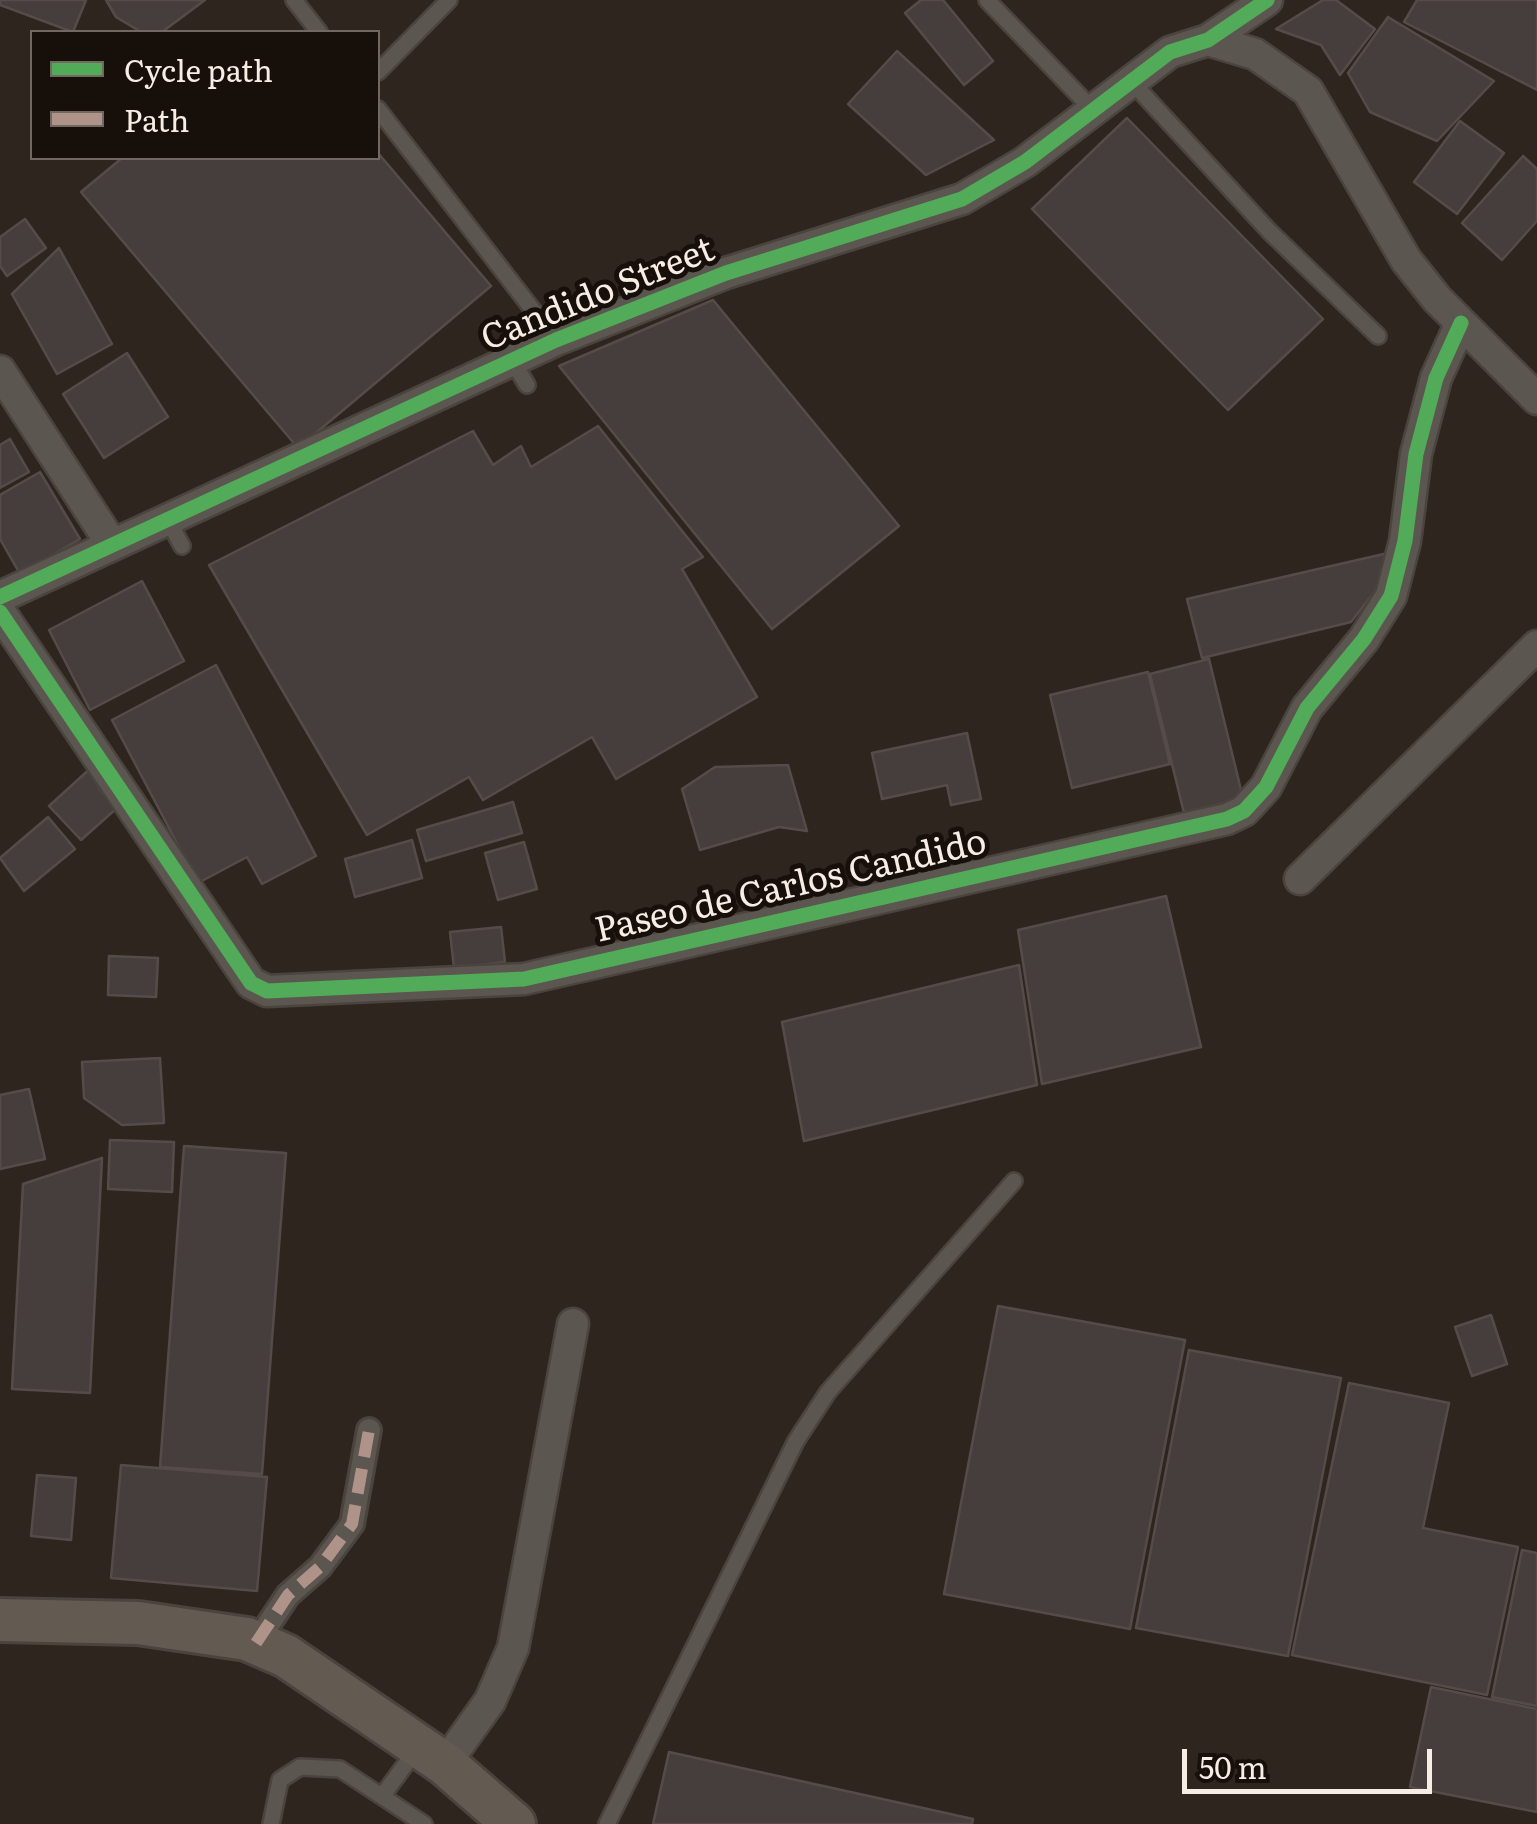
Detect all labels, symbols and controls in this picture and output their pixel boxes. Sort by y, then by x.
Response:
legend [30,30,380,160]
text: Cycle path [124,47,273,91]
text: Path [124,97,189,141]
street label: Candido Street [475,229,721,361]
street label: Paseo de Carlos Candido [591,822,991,952]
scale bar [1187,1729,1437,1791]
text: 50 m [1199,1744,1267,1788]

